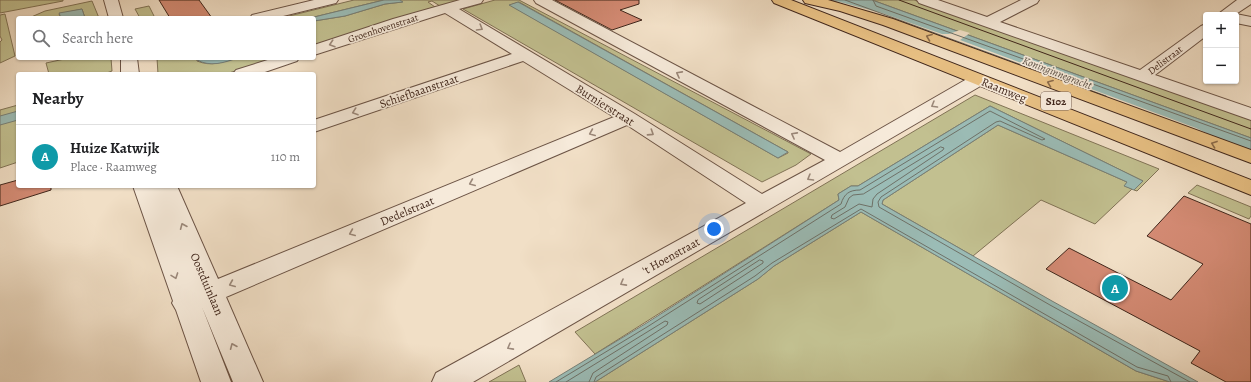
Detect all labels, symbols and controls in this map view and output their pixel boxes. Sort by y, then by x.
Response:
street label: Groenhovenstraat [346,10,420,45]
map controls [1203,12,1239,84]
button: + [1203,12,1239,48]
search box [16,16,316,60]
one-way arrow [476,24,483,31]
icon: search [30,27,52,49]
text: Search here [62,28,133,48]
one-way arrow [925,34,932,42]
one-way arrow [329,40,336,48]
street label: Delistraat [1145,42,1186,77]
button: − [1203,48,1239,84]
water label: Koninginnegracht [1020,53,1095,93]
street label: Schiefbaanstraat [377,70,461,112]
one-way arrow [676,71,683,79]
street label: Raamweg [979,74,1029,106]
one-way arrow [1047,80,1054,88]
street label: Burnierstraat [573,81,638,129]
text: Nearby [32,87,83,110]
road number: S102 [1041,92,1071,110]
one-way arrow [931,101,938,108]
one-way arrow [352,107,359,116]
one-way arrow [647,128,654,136]
one-way arrow [588,129,595,137]
one-way arrow [790,133,798,140]
text: Huize Katwijk [70,138,159,158]
one-way arrow [1211,140,1218,148]
text: A [41,148,49,165]
text: 110 m [271,148,300,165]
text: Place · Raamweg [70,158,157,175]
one-way arrow [806,173,814,180]
one-way arrow [468,179,475,187]
street label: Dedelstraat [378,192,436,229]
your location [704,219,724,239]
one-way arrow [180,222,188,230]
one-way arrow [348,229,355,237]
street label: 't Hoenstraat [639,234,703,278]
street label: Oostduinlaan [187,250,228,318]
one-way arrow [171,272,179,279]
pin: A [1102,273,1128,303]
one-way arrow [620,278,627,285]
one-way arrow [228,279,235,287]
one-way arrow [507,342,514,349]
one-way arrow [230,343,238,350]

